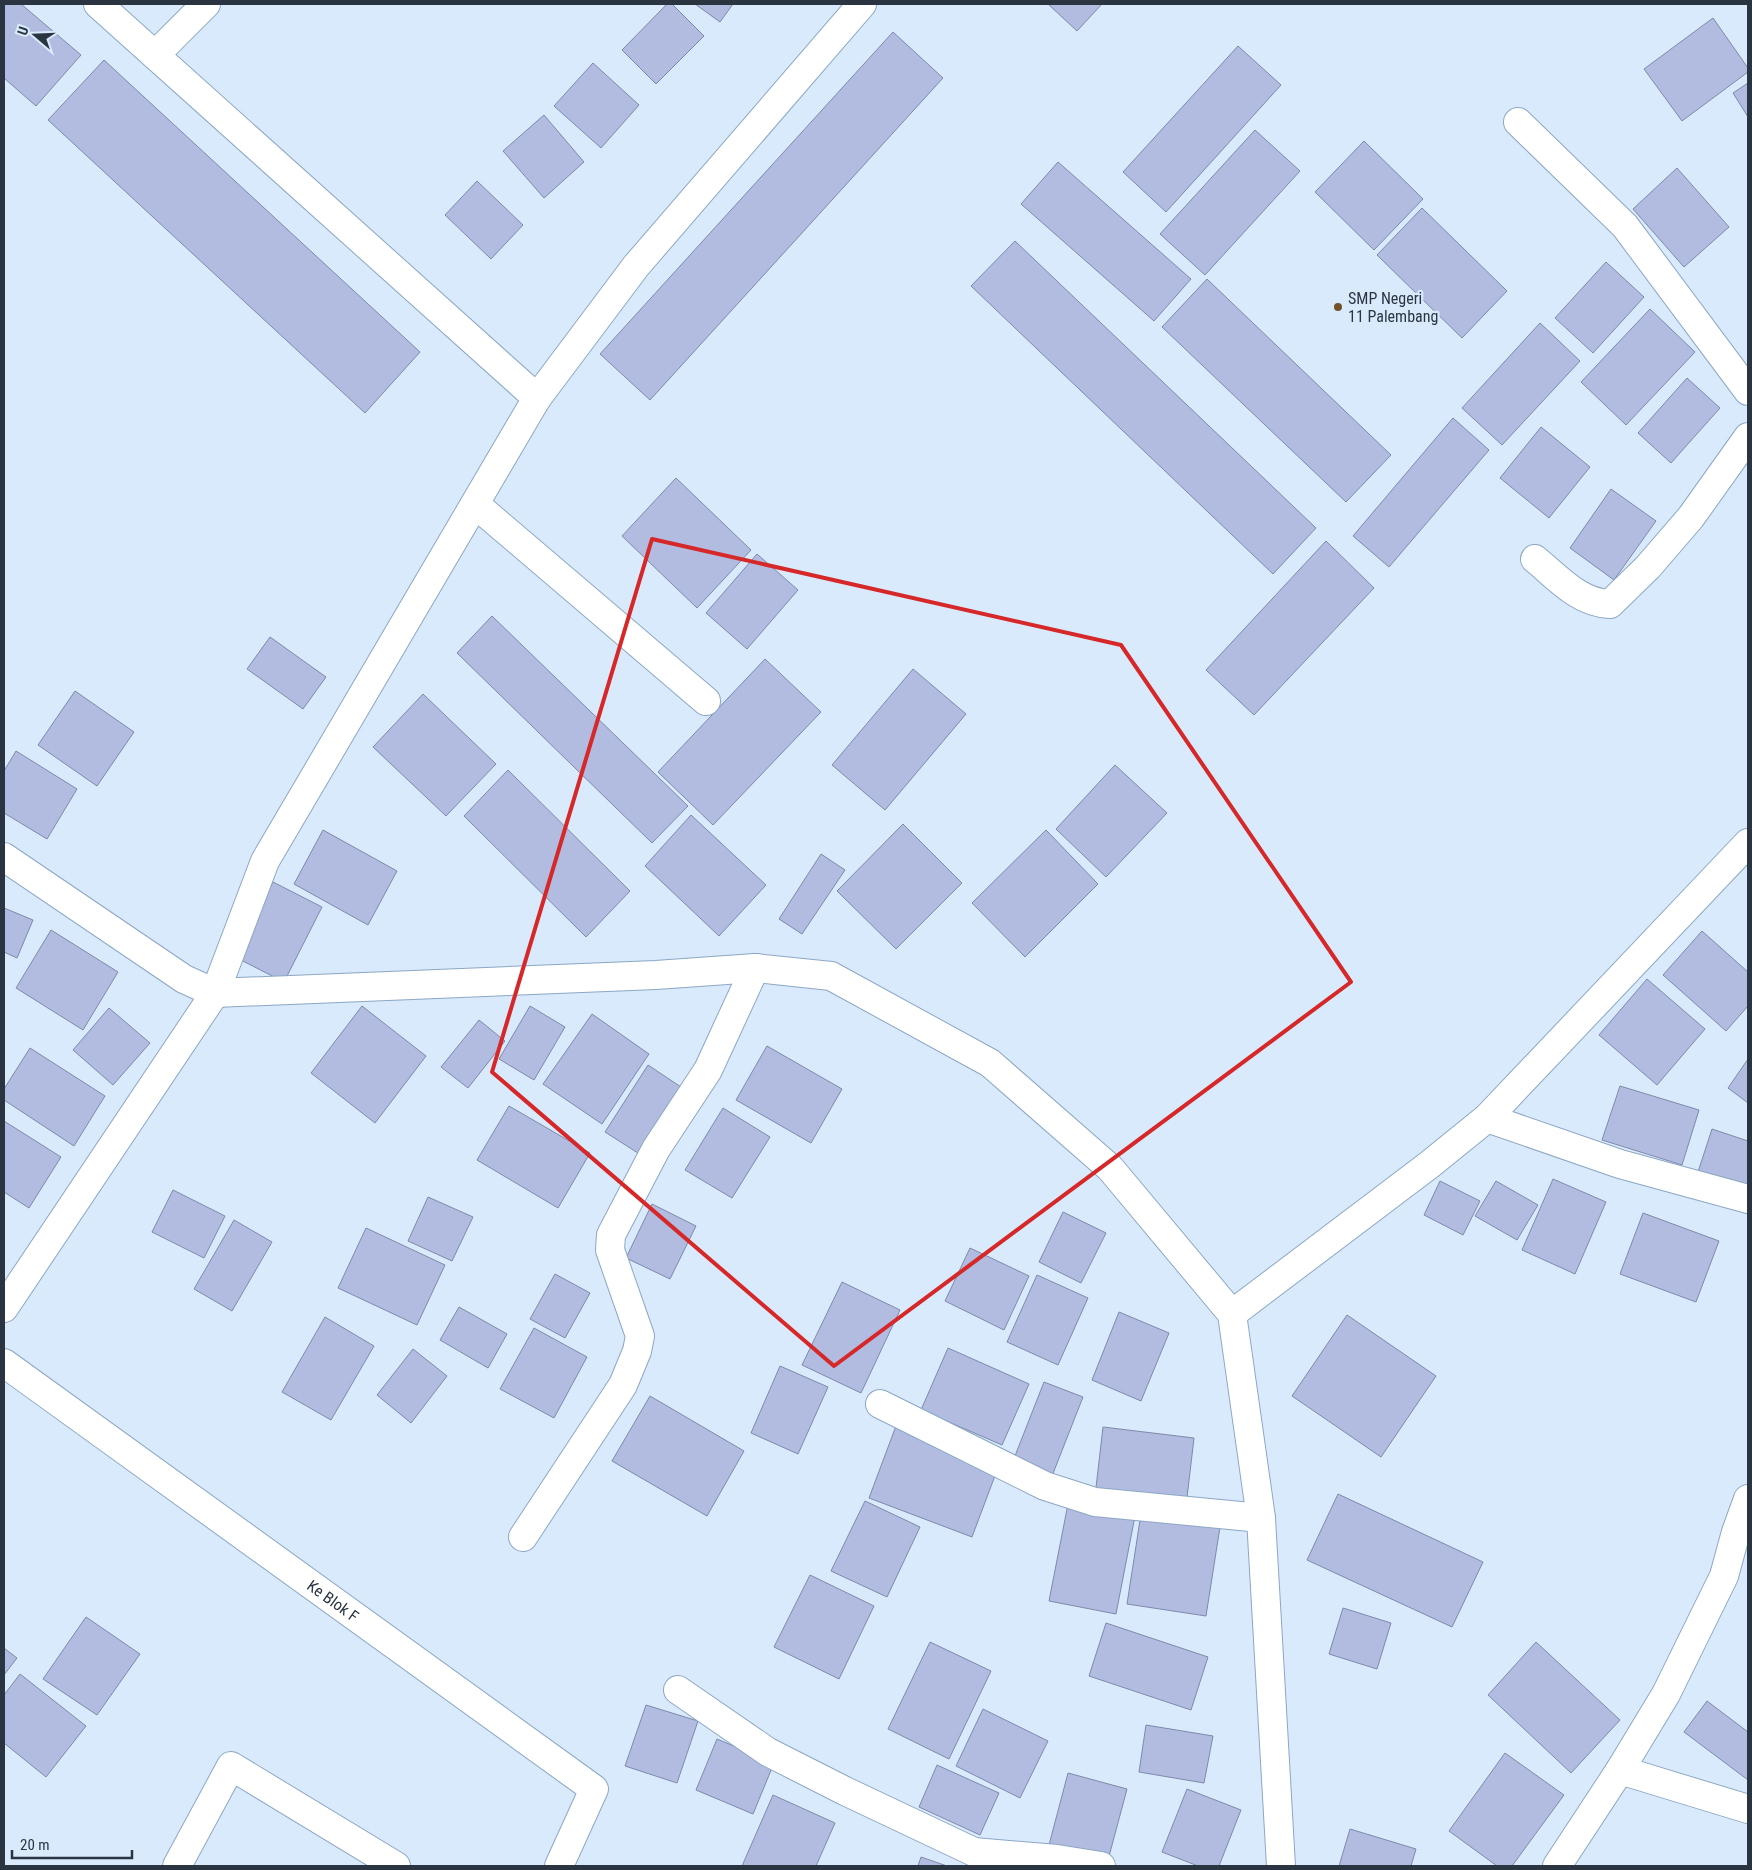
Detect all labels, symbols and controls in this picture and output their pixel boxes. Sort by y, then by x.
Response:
north arrow [10,10,60,60]
text: U [14,24,32,37]
place label: SMP Negeri 11 Palembang [1348,289,1438,326]
marker: SMP Negeri 11 Palembang [1332,301,1344,313]
street label: Ke Blok F [304,1576,363,1626]
scale bar [12,1828,132,1860]
text: 20 m [20,1836,50,1854]

